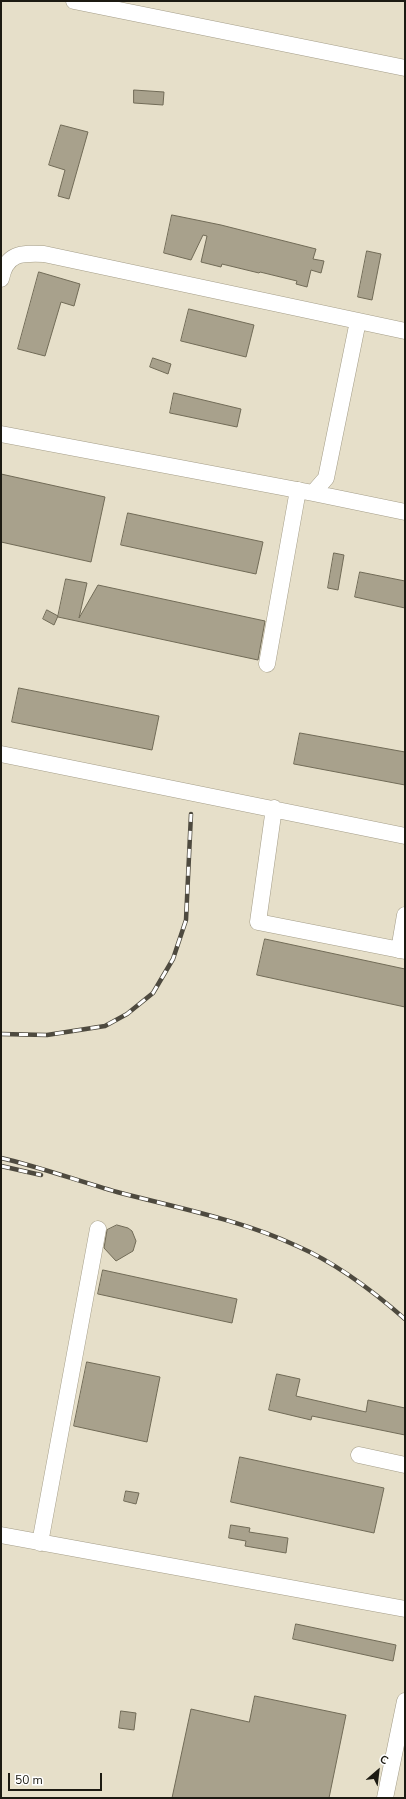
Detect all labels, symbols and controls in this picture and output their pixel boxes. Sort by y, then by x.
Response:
north arrow [358,1751,398,1791]
text: С [377,1752,391,1768]
scale bar [10,1765,104,1791]
text: 50 m [15,1772,43,1788]

